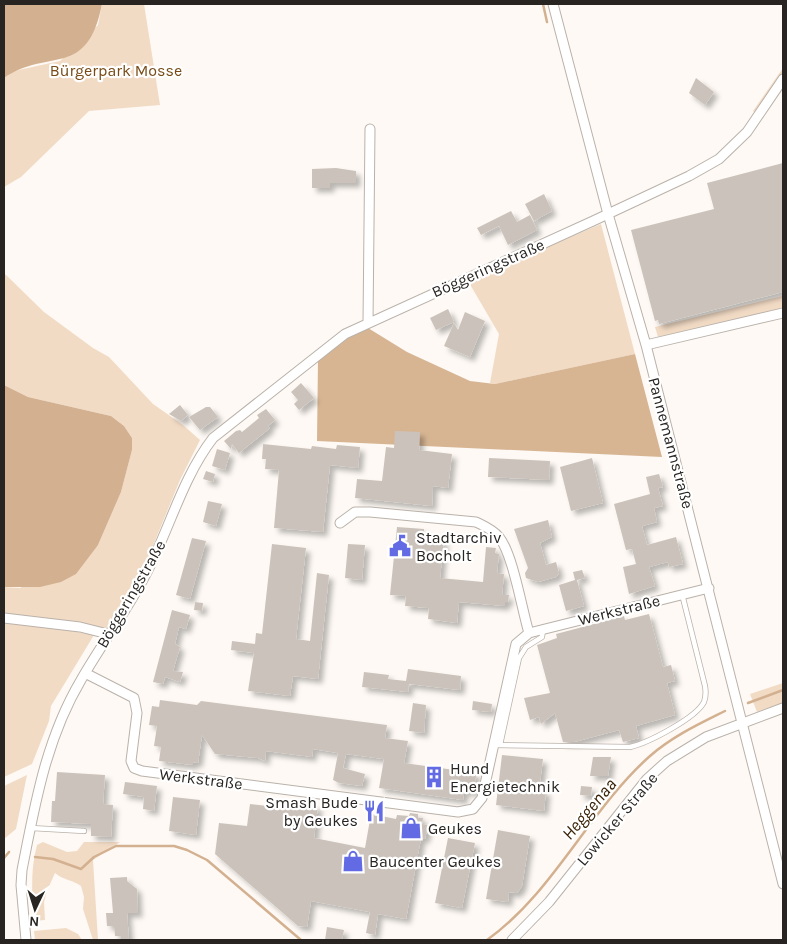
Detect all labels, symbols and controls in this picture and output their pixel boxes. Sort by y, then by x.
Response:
park label: Bürgerpark Mosse [50,61,182,80]
street label: Böggeringstraße [429,235,547,301]
street label: Pannemannstraße [644,375,698,511]
place label: Stadtarchiv Bocholt [416,528,501,565]
public building icon: Stadtarchiv Bocholt [387,533,413,559]
street label: Böggeringstraße [92,537,170,651]
street label: Werkstraße [576,591,662,629]
place label: Hund Energietechnik [450,759,560,796]
street label: Werkstraße [158,764,244,794]
building icon: Hund Energietechnik [421,764,447,790]
street label: Lowicker Straße [572,768,662,870]
water label: Heggenaa [557,774,621,844]
place label: Smash Bude by Geukes [265,793,358,830]
restaurant icon: Smash Bude by Geukes [361,798,387,824]
shop icon: Geukes [398,815,424,841]
place label: Geukes [428,819,482,838]
shop icon: Baucenter Geukes [340,848,366,874]
place label: Baucenter Geukes [369,852,501,871]
north arrow [10,884,60,934]
text: N [29,913,40,930]

